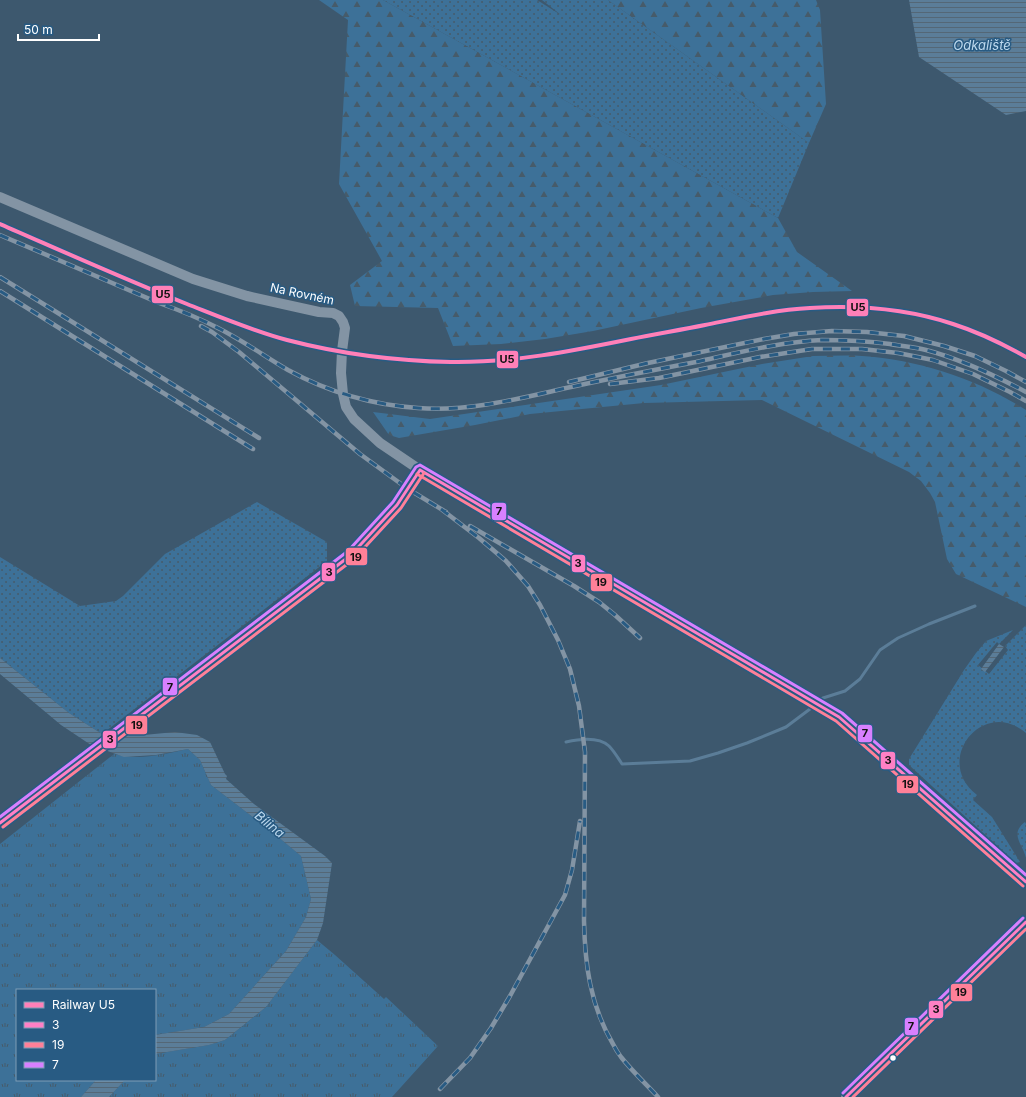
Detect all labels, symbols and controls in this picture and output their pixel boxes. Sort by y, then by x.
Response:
scale bar [18,16,99,42]
text: 50 m [24,22,53,37]
water label: Odkaliště [953,37,1011,53]
street label: Na Rovném [269,279,335,308]
line badge: U5 [151,285,174,304]
text: U5 [155,287,171,301]
line badge: U5 [846,298,869,317]
text: U5 [850,300,866,314]
line badge: U5 [496,350,519,369]
text: U5 [499,352,515,366]
line badge: 7 [491,502,507,521]
text: 7 [496,504,502,518]
line badge: 19 [345,547,368,566]
text: 19 [350,550,362,564]
line badge: 3 [571,554,586,573]
text: 3 [574,556,582,570]
line badge: 3 [321,562,336,582]
text: 3 [325,565,333,579]
line badge: 19 [590,573,613,592]
text: 19 [595,575,607,589]
line badge: 7 [162,677,178,696]
text: 7 [167,680,173,694]
line badge: 19 [125,715,148,735]
text: 19 [131,718,143,732]
line badge: 7 [857,724,873,743]
text: 7 [862,726,868,740]
line badge: 3 [102,730,117,749]
text: 3 [106,732,114,746]
line badge: 3 [880,751,896,770]
text: 3 [884,753,892,767]
line badge: 19 [896,775,919,794]
text: 19 [902,777,914,791]
water label: Bílina [252,807,288,841]
line badge: 19 [950,983,973,1002]
text: 19 [955,985,967,999]
legend [16,989,156,1081]
text: Railway U5 [52,997,115,1012]
line badge: 3 [928,1000,944,1019]
text: 3 [932,1002,940,1016]
text: 3 [52,1017,59,1032]
line badge: 7 [904,1017,919,1036]
text: 7 [908,1019,914,1033]
text: 19 [52,1037,64,1052]
unlabelled marker [888,1053,898,1063]
text: 7 [52,1057,59,1072]

